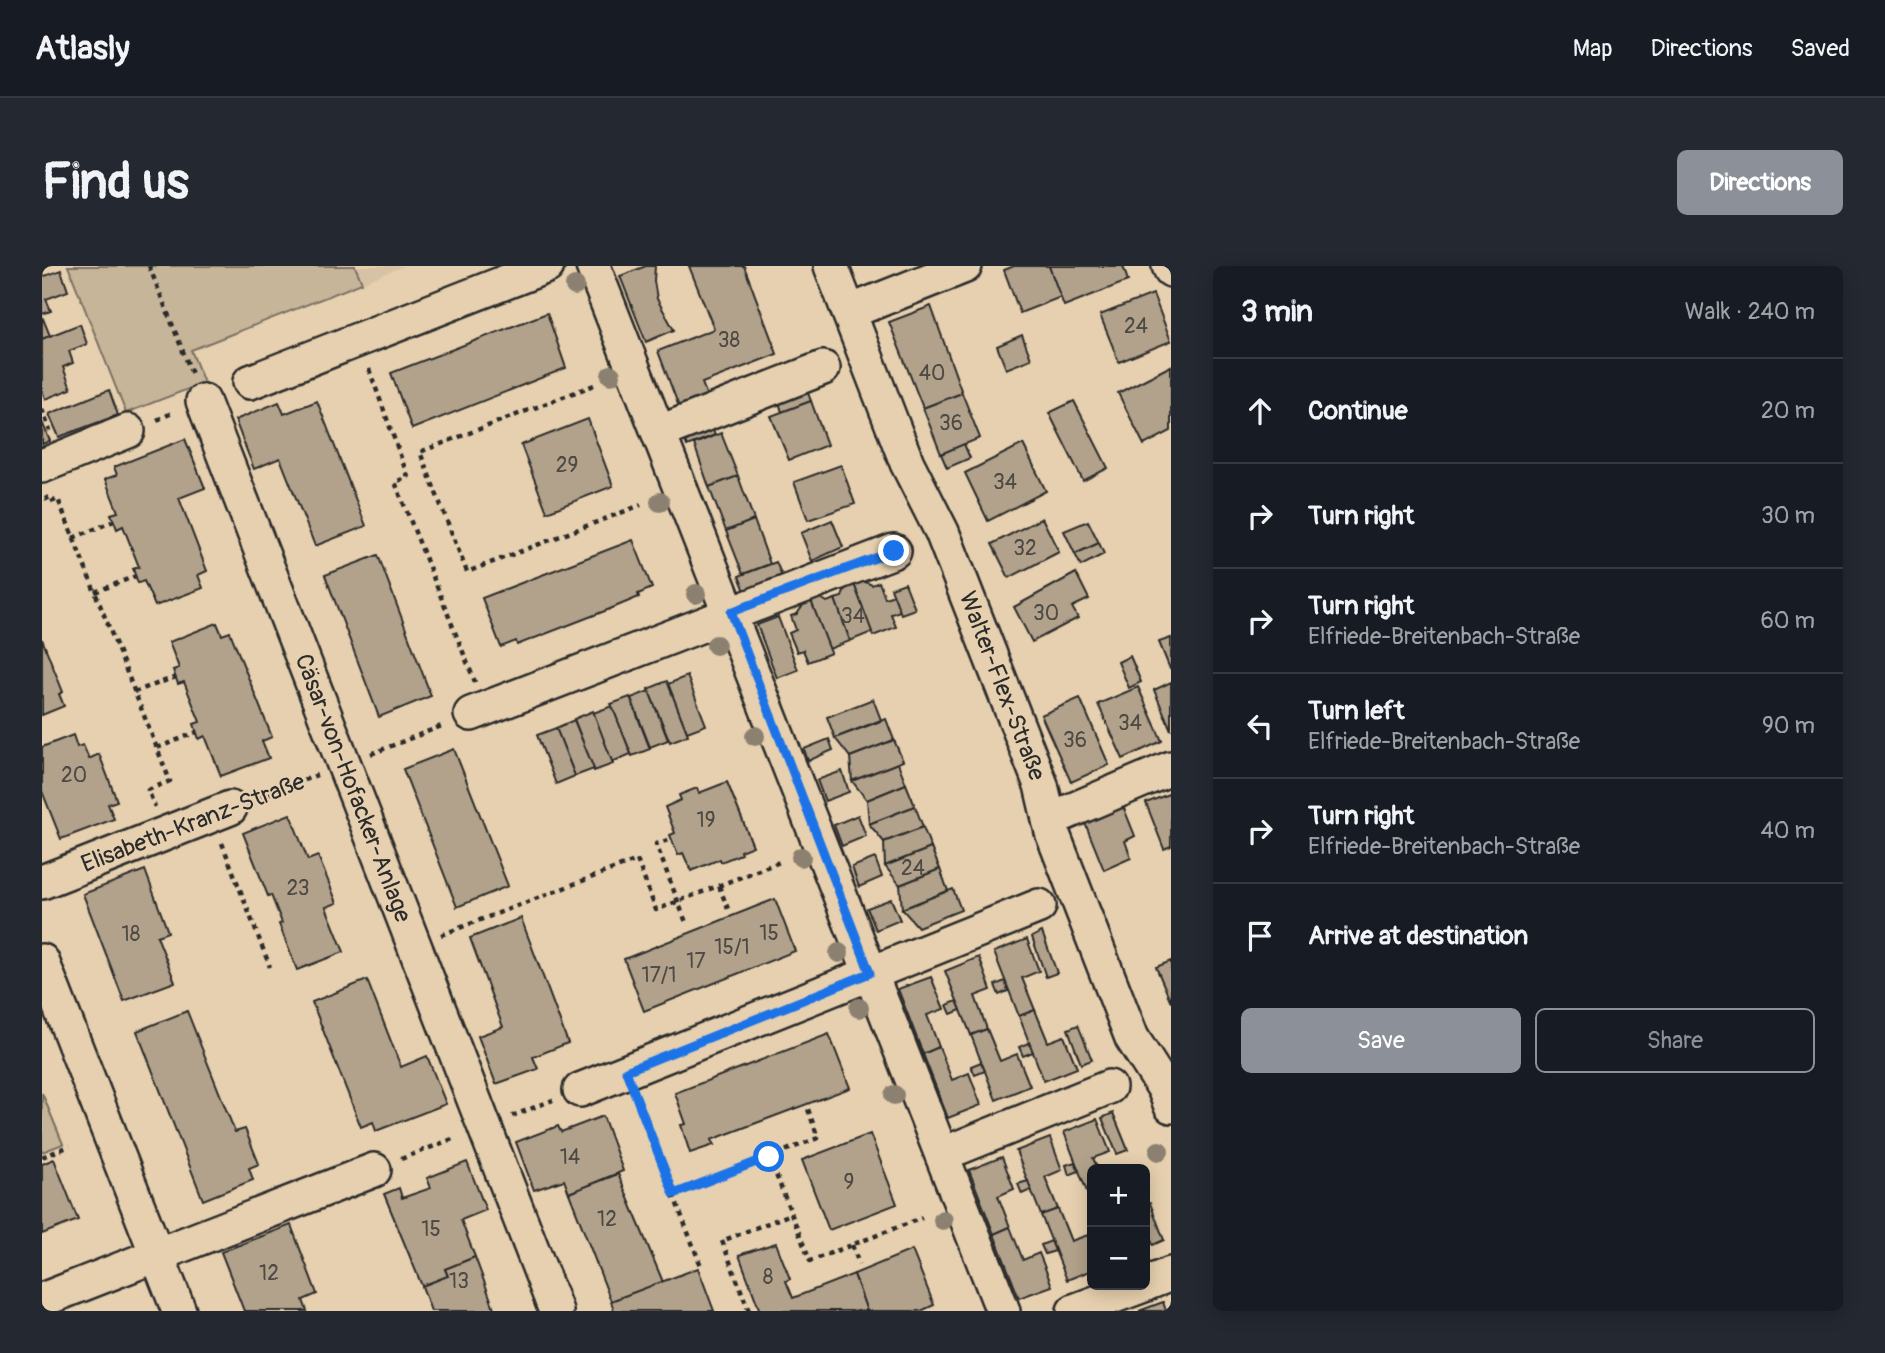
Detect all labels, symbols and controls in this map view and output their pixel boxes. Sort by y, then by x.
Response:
text: Atlasly [35,28,130,69]
text: Map [1573,34,1613,63]
text: Directions [1651,34,1752,63]
text: Saved [1790,34,1850,63]
button: Directions [1677,150,1843,215]
text: Find us [42,152,189,213]
text: 3 min [1241,293,1313,330]
text: Walk · 240 m [1685,297,1815,326]
house number: 24 [1124,313,1148,340]
house number: 38 [718,327,740,354]
house number: 40 [919,360,945,387]
icon: ahead [1241,392,1279,430]
text: Continue [1308,395,1408,427]
text: 20 m [1761,396,1815,425]
house number: 36 [939,410,963,437]
house number: 29 [556,452,578,479]
house number: 34 [993,469,1017,496]
icon: right [1241,497,1279,535]
text: Turn right [1308,500,1414,532]
text: 30 m [1761,501,1815,530]
route end [878,535,909,566]
house number: 32 [1013,535,1037,562]
street label: Walter-Flex-Straße [953,587,1051,785]
text: Turn right [1308,590,1414,622]
house number: 30 [1033,600,1059,627]
icon: right [1241,602,1279,640]
house number: 34 [841,603,865,630]
text: 60 m [1760,606,1815,635]
text: Elfriede-Breitenbach-Straße [1308,622,1580,651]
street label: Cäsar-von-Hofacker-Anlage [288,650,418,926]
text: Turn left [1308,695,1404,727]
icon: left [1241,707,1279,745]
house number: 34 [1118,710,1142,737]
text: 90 m [1762,711,1815,740]
house number: 36 [1063,727,1087,754]
text: Elfriede-Breitenbach-Straße [1308,727,1580,756]
house number: 20 [61,762,87,789]
street label: Elisabeth-Kranz-Straße [77,767,309,879]
text: Turn right [1308,800,1414,832]
house number: 19 [696,807,716,834]
icon: right [1241,812,1279,850]
text: 40 m [1761,816,1815,845]
text: Elfriede-Breitenbach-Straße [1308,832,1580,861]
house number: 24 [901,855,925,882]
house number: 23 [287,875,309,902]
icon: arrive [1241,917,1279,955]
house number: 15 [759,920,779,947]
text: Arrive at destination [1308,920,1528,952]
house number: 18 [122,921,140,948]
house number: 15/1 [714,934,750,961]
house number: 17 [686,948,706,975]
house number: 17/1 [641,962,677,989]
button: Save [1241,1008,1521,1073]
button: Share [1535,1008,1815,1073]
route start [753,1141,784,1172]
house number: 14 [560,1144,580,1171]
map controls [1087,1164,1150,1290]
button: + [1087,1164,1150,1227]
house number: 9 [844,1169,854,1196]
house number: 12 [597,1206,617,1233]
house number: 15 [421,1216,441,1243]
button: − [1087,1227,1150,1290]
house number: 12 [259,1260,279,1287]
house number: 8 [763,1264,773,1291]
house number: 13 [449,1268,469,1295]

